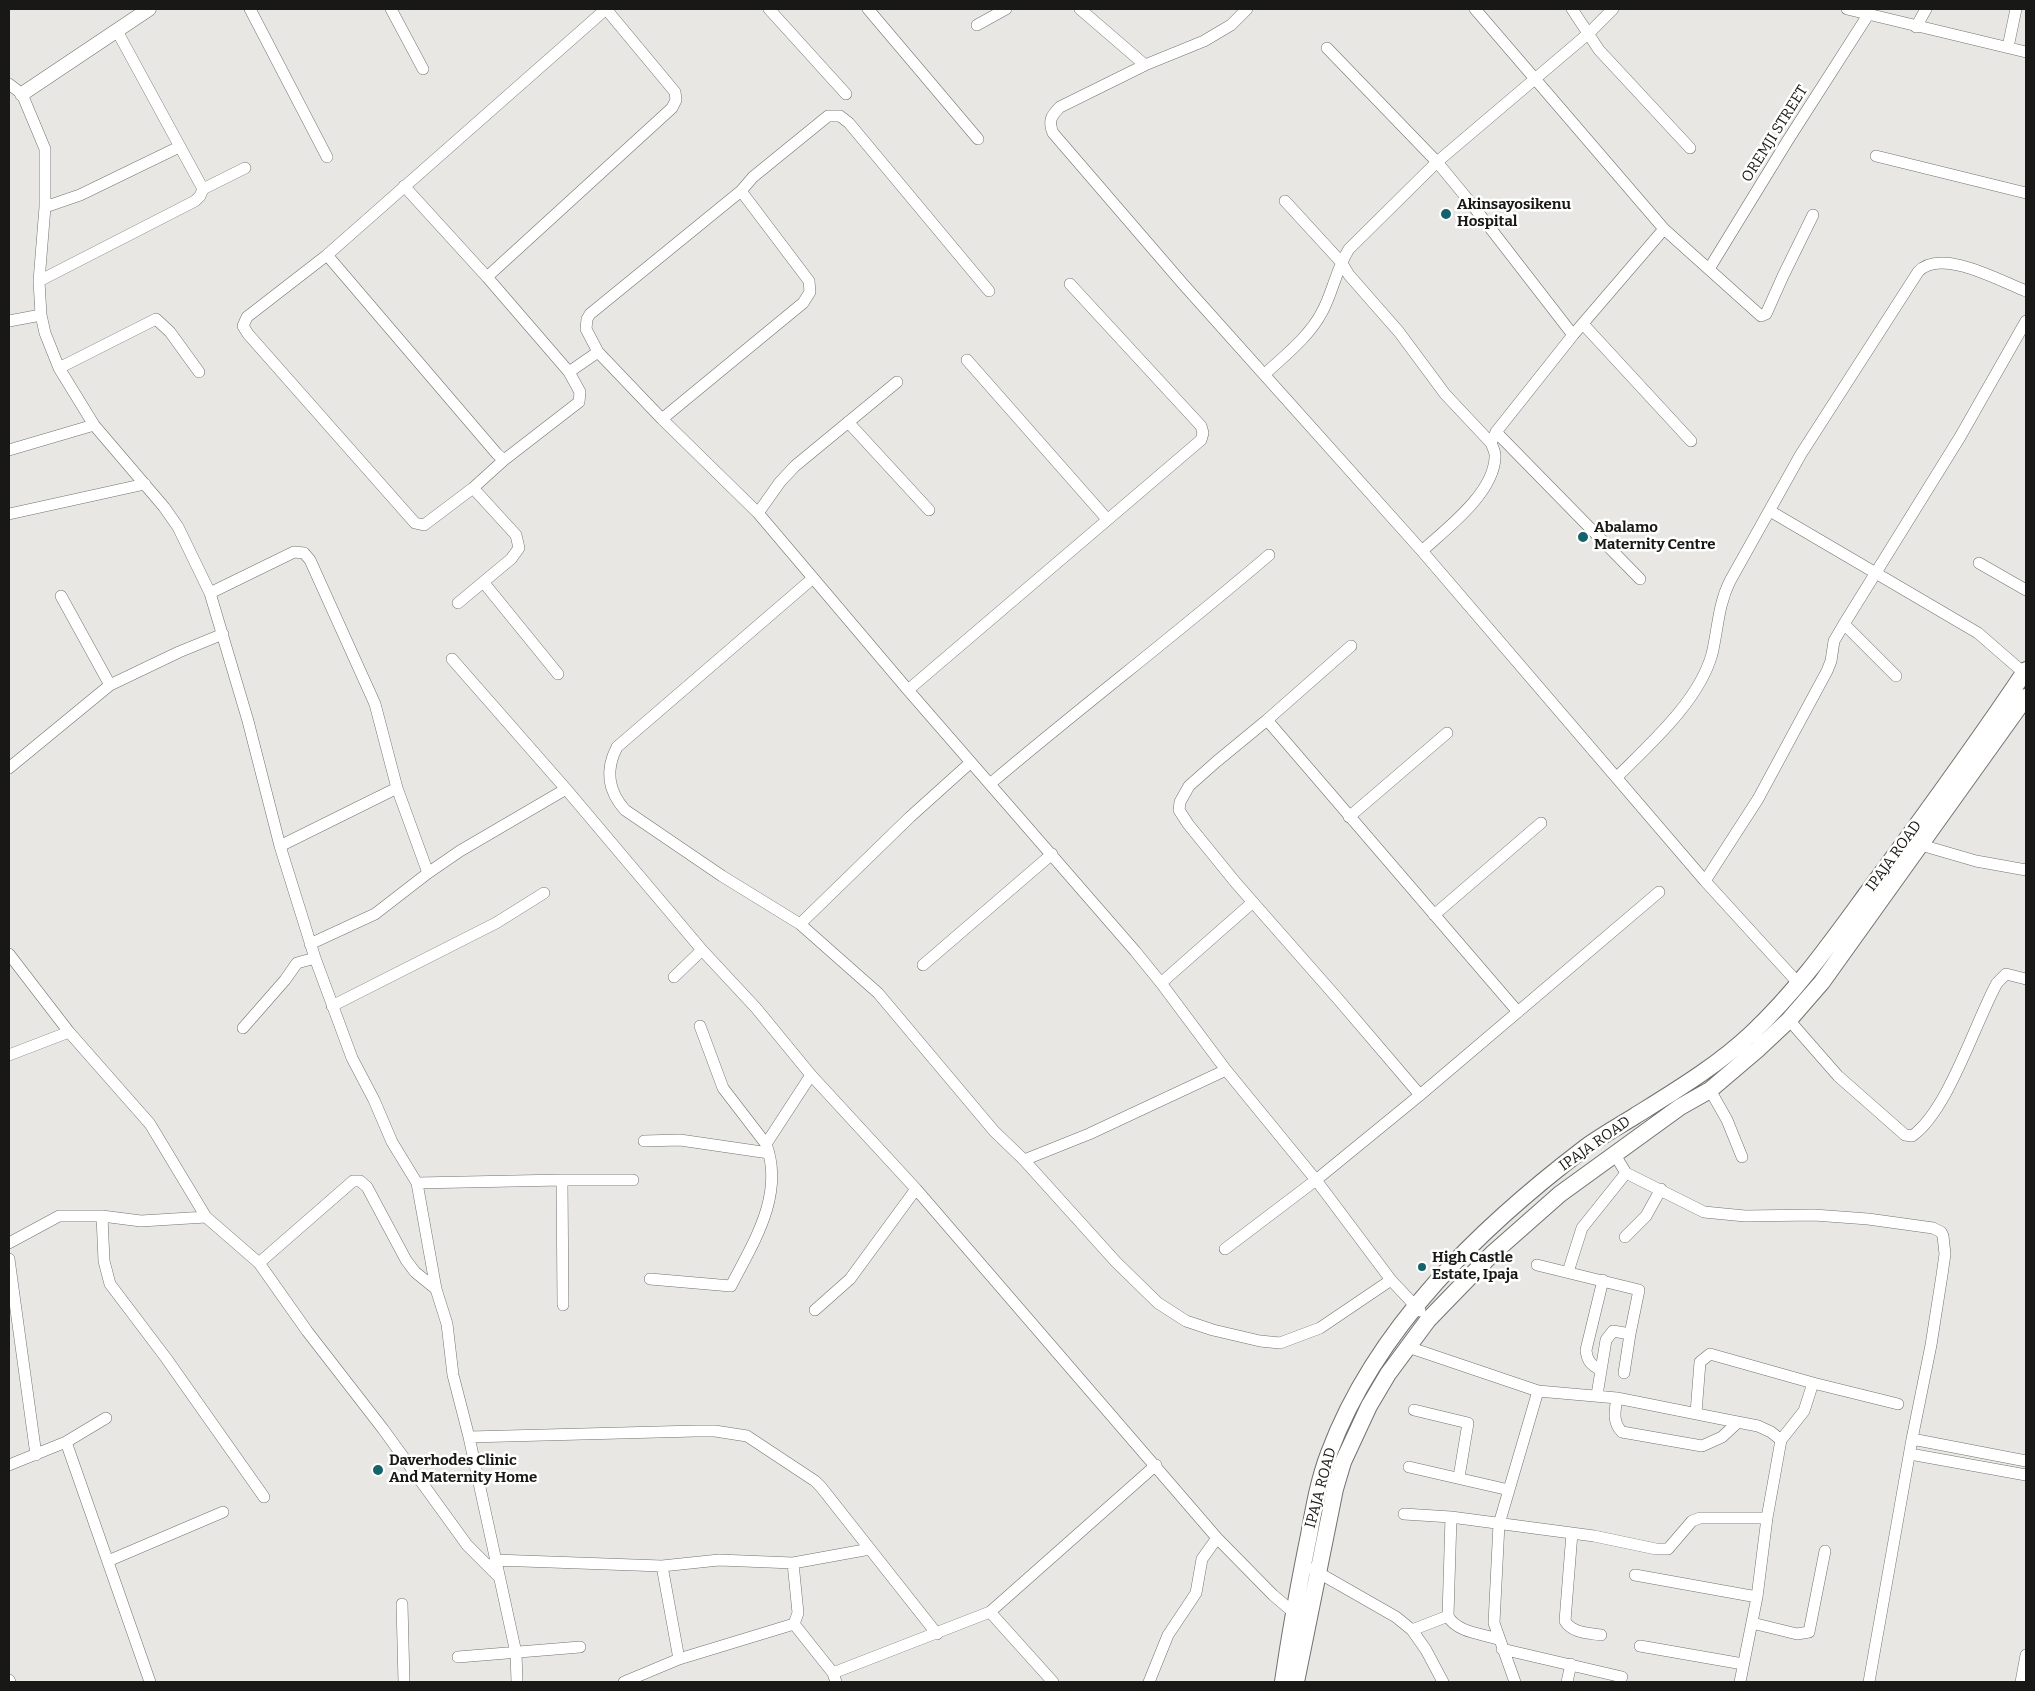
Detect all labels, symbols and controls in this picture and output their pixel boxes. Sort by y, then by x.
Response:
street label: OREMJI STREET [1738,82,1812,186]
place label: Akinsayosikenu Hospital [1457,196,1571,231]
marker: Akinsayosikenu Hospital [1439,207,1453,221]
place label: Abalamo Maternity Centre [1594,519,1715,554]
marker: Abalamo Maternity Centre [1576,530,1590,544]
street label: IPAJA ROAD [1862,817,1926,895]
street label: IPAJA ROAD [1556,1113,1634,1175]
place label: High Castle Estate, Ipaja [1432,1249,1518,1284]
marker: High Castle Estate, Ipaja [1416,1261,1428,1273]
street label: IPAJA ROAD [1302,1446,1340,1530]
place label: Daverhodes Clinic And Maternity Home [389,1452,537,1487]
marker: Daverhodes Clinic And Maternity Home [371,1463,385,1477]

